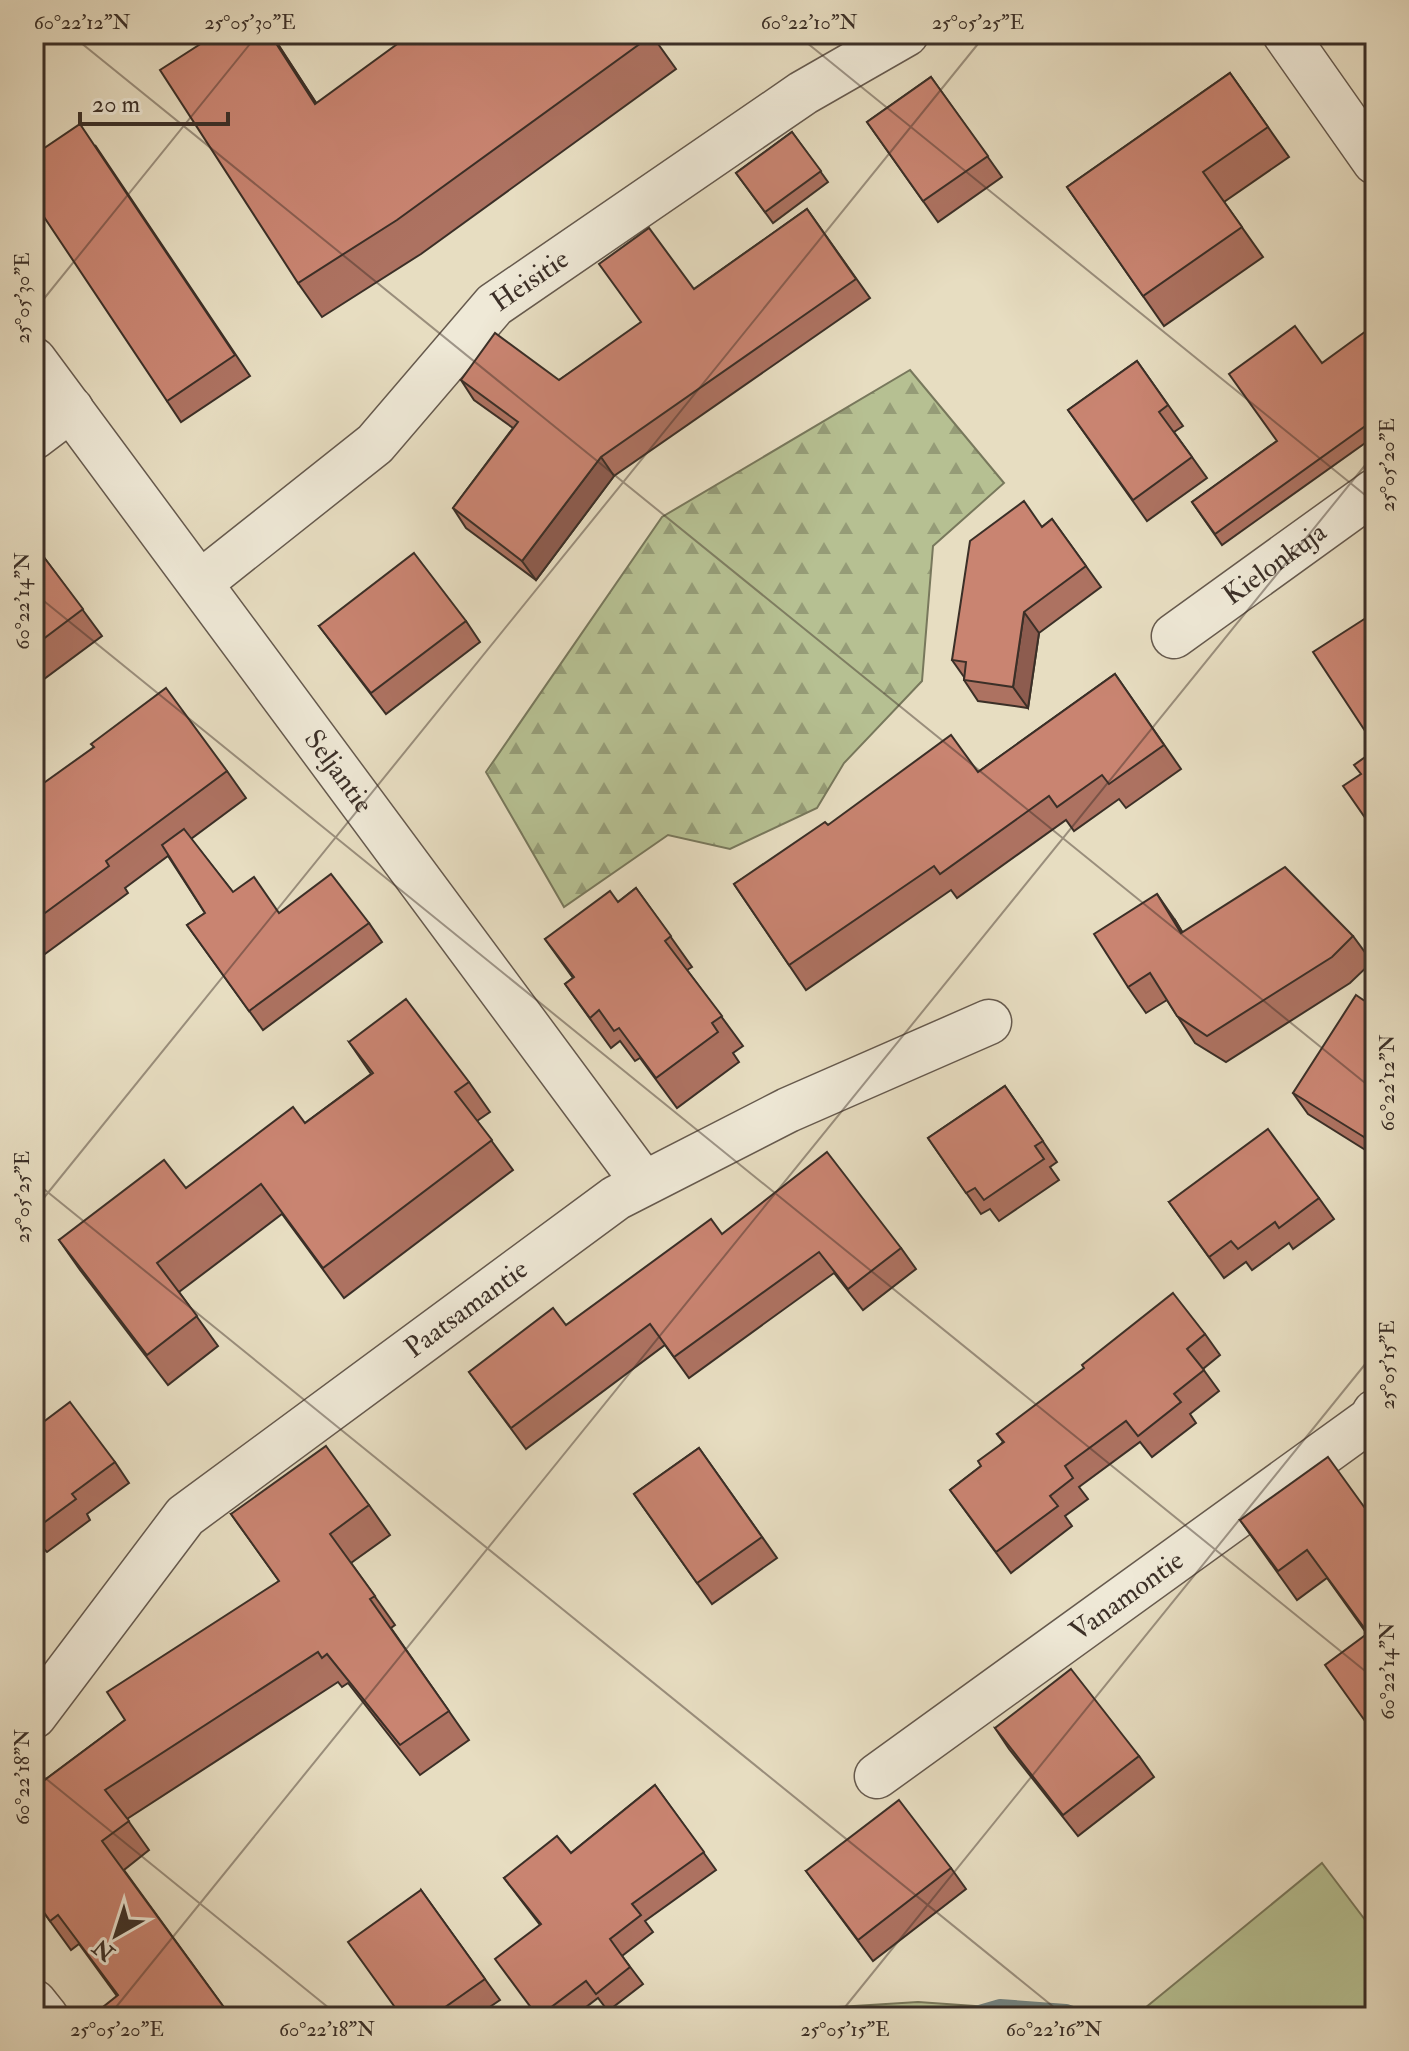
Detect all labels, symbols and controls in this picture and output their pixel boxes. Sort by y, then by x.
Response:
text: 60°22'12"N [34,10,130,35]
text: 25°05'30"E [204,10,296,35]
text: 60°22'10"N [761,10,857,35]
text: 25°05'25"E [932,10,1024,35]
scale bar [80,76,228,126]
text: 20 m [92,89,141,120]
street label: Heisitie [484,241,576,319]
text: 25°05'30"E [10,252,35,344]
text: 25°05'20"E [1375,418,1400,512]
street label: Kielonkuja [1216,514,1334,613]
text: 60°22'14"N [10,552,35,650]
street label: Seljantie [296,723,381,820]
text: 60°22'12"N [1375,1035,1400,1131]
text: 25°05'25"E [10,1151,35,1243]
street label: Paatsamantie [398,1251,535,1366]
text: 25°05'15"E [1375,1320,1400,1410]
street label: Vanamontie [1063,1542,1191,1649]
text: 60°22'14"N [1375,1622,1400,1720]
text: 60°22'18"N [10,1729,35,1825]
north arrow [76,1895,156,1975]
text: N [87,1932,121,1967]
text: 25°05'20"E [70,2017,164,2042]
text: 60°22'18"N [279,2017,375,2042]
text: 25°05'15"E [800,2017,890,2042]
text: 60°22'16"N [1006,2017,1102,2042]

